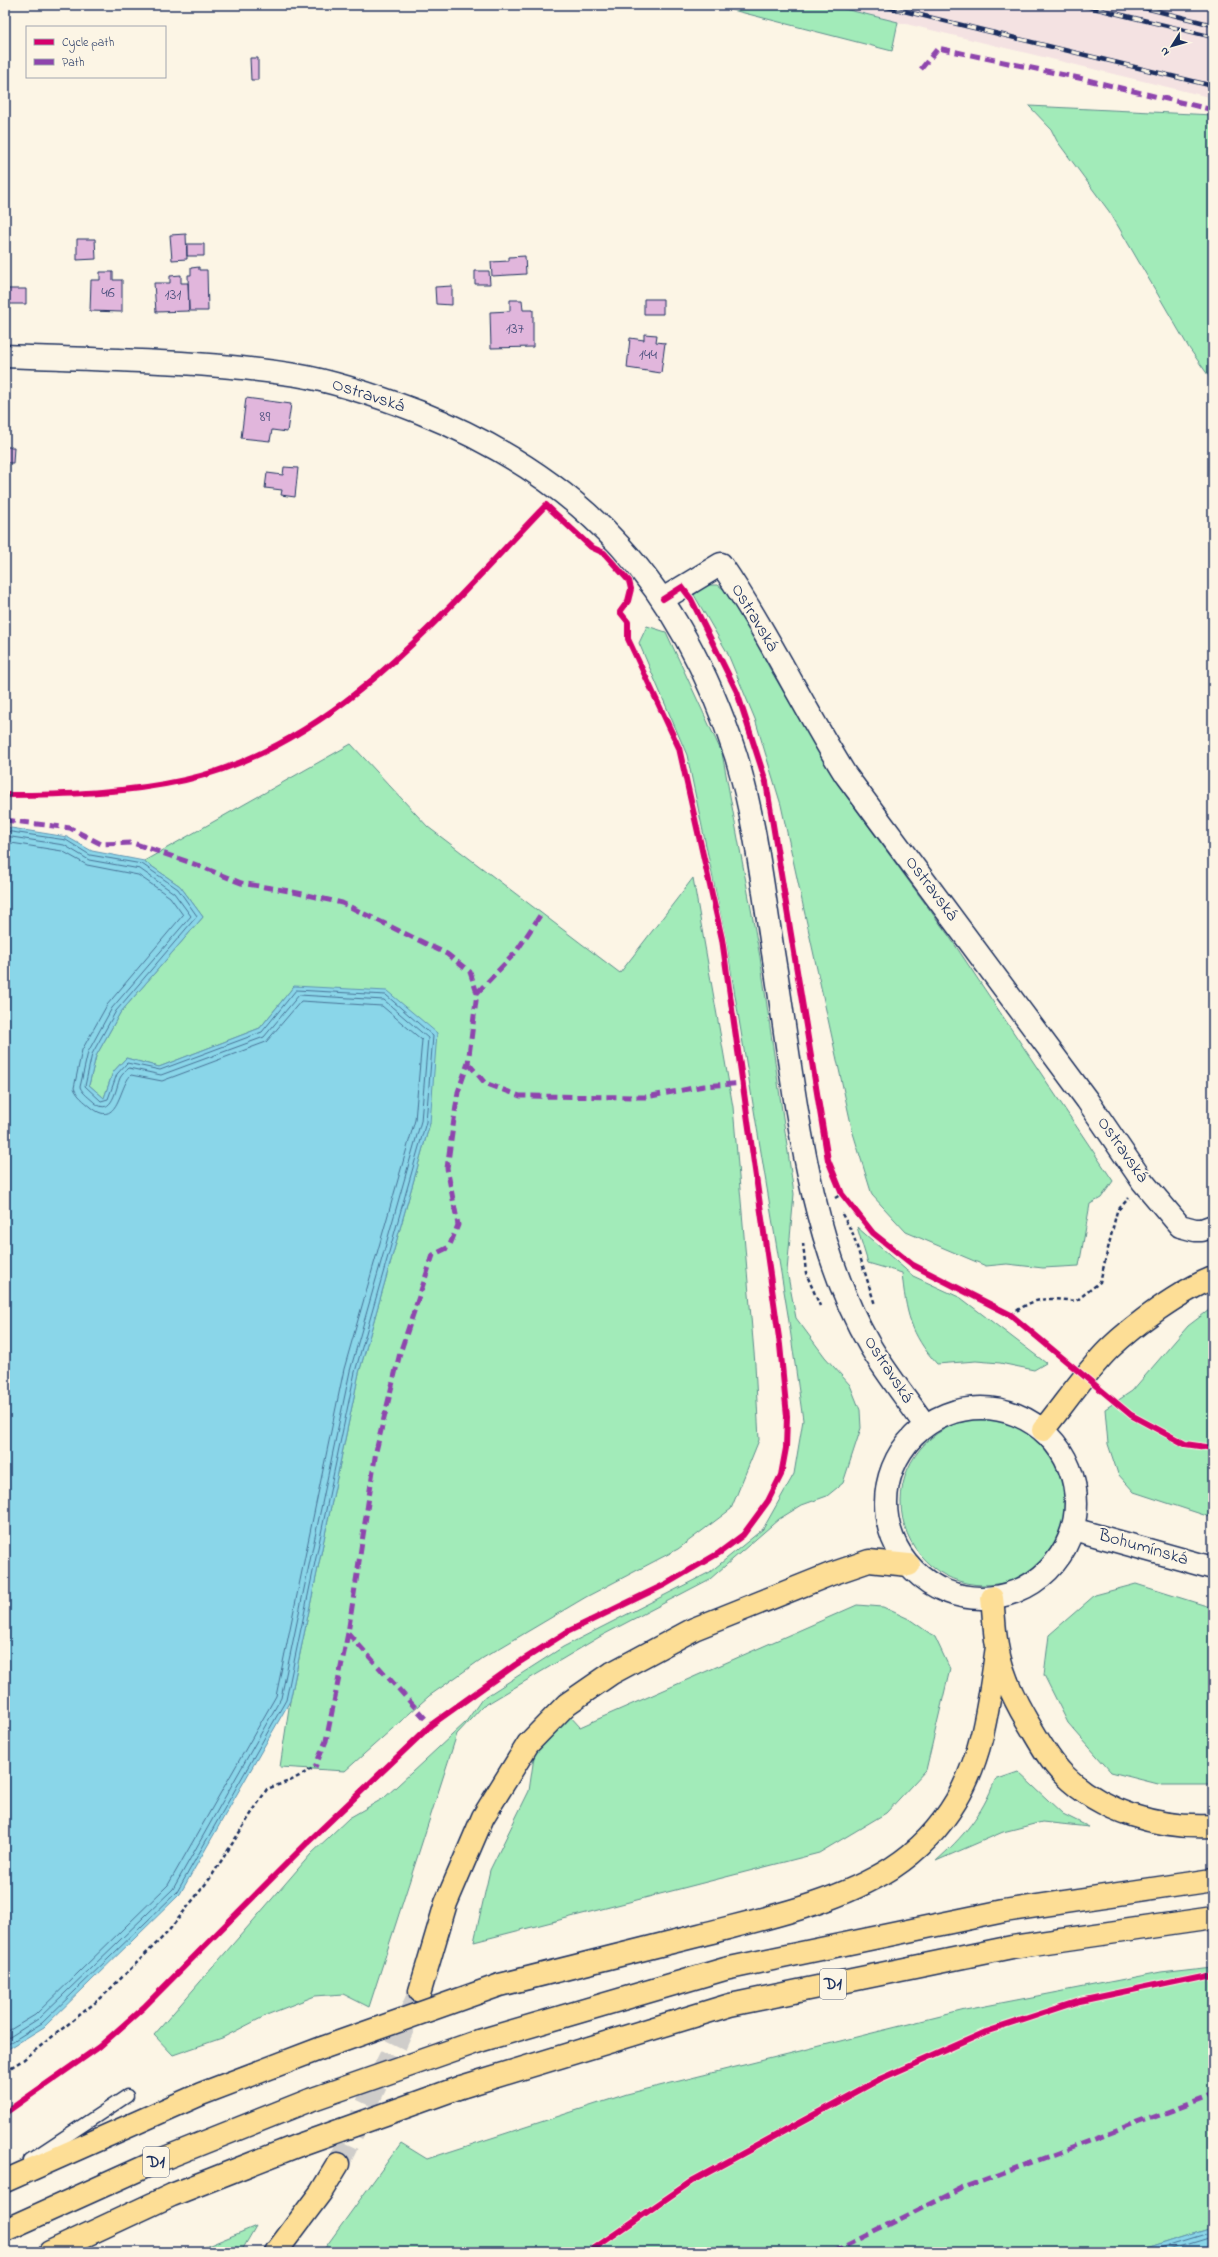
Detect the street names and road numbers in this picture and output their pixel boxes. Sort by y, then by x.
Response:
street label: Ostravská [328,372,408,420]
street label: Ostravská [723,579,785,657]
street label: Ostravská [898,851,964,927]
street label: Ostravská [1090,1112,1154,1188]
street label: Ostravská [857,1331,919,1409]
street label: Bohumínská [1094,1523,1191,1573]
road number: D1 [820,1969,846,1999]
road number: D1 [143,2147,169,2177]

